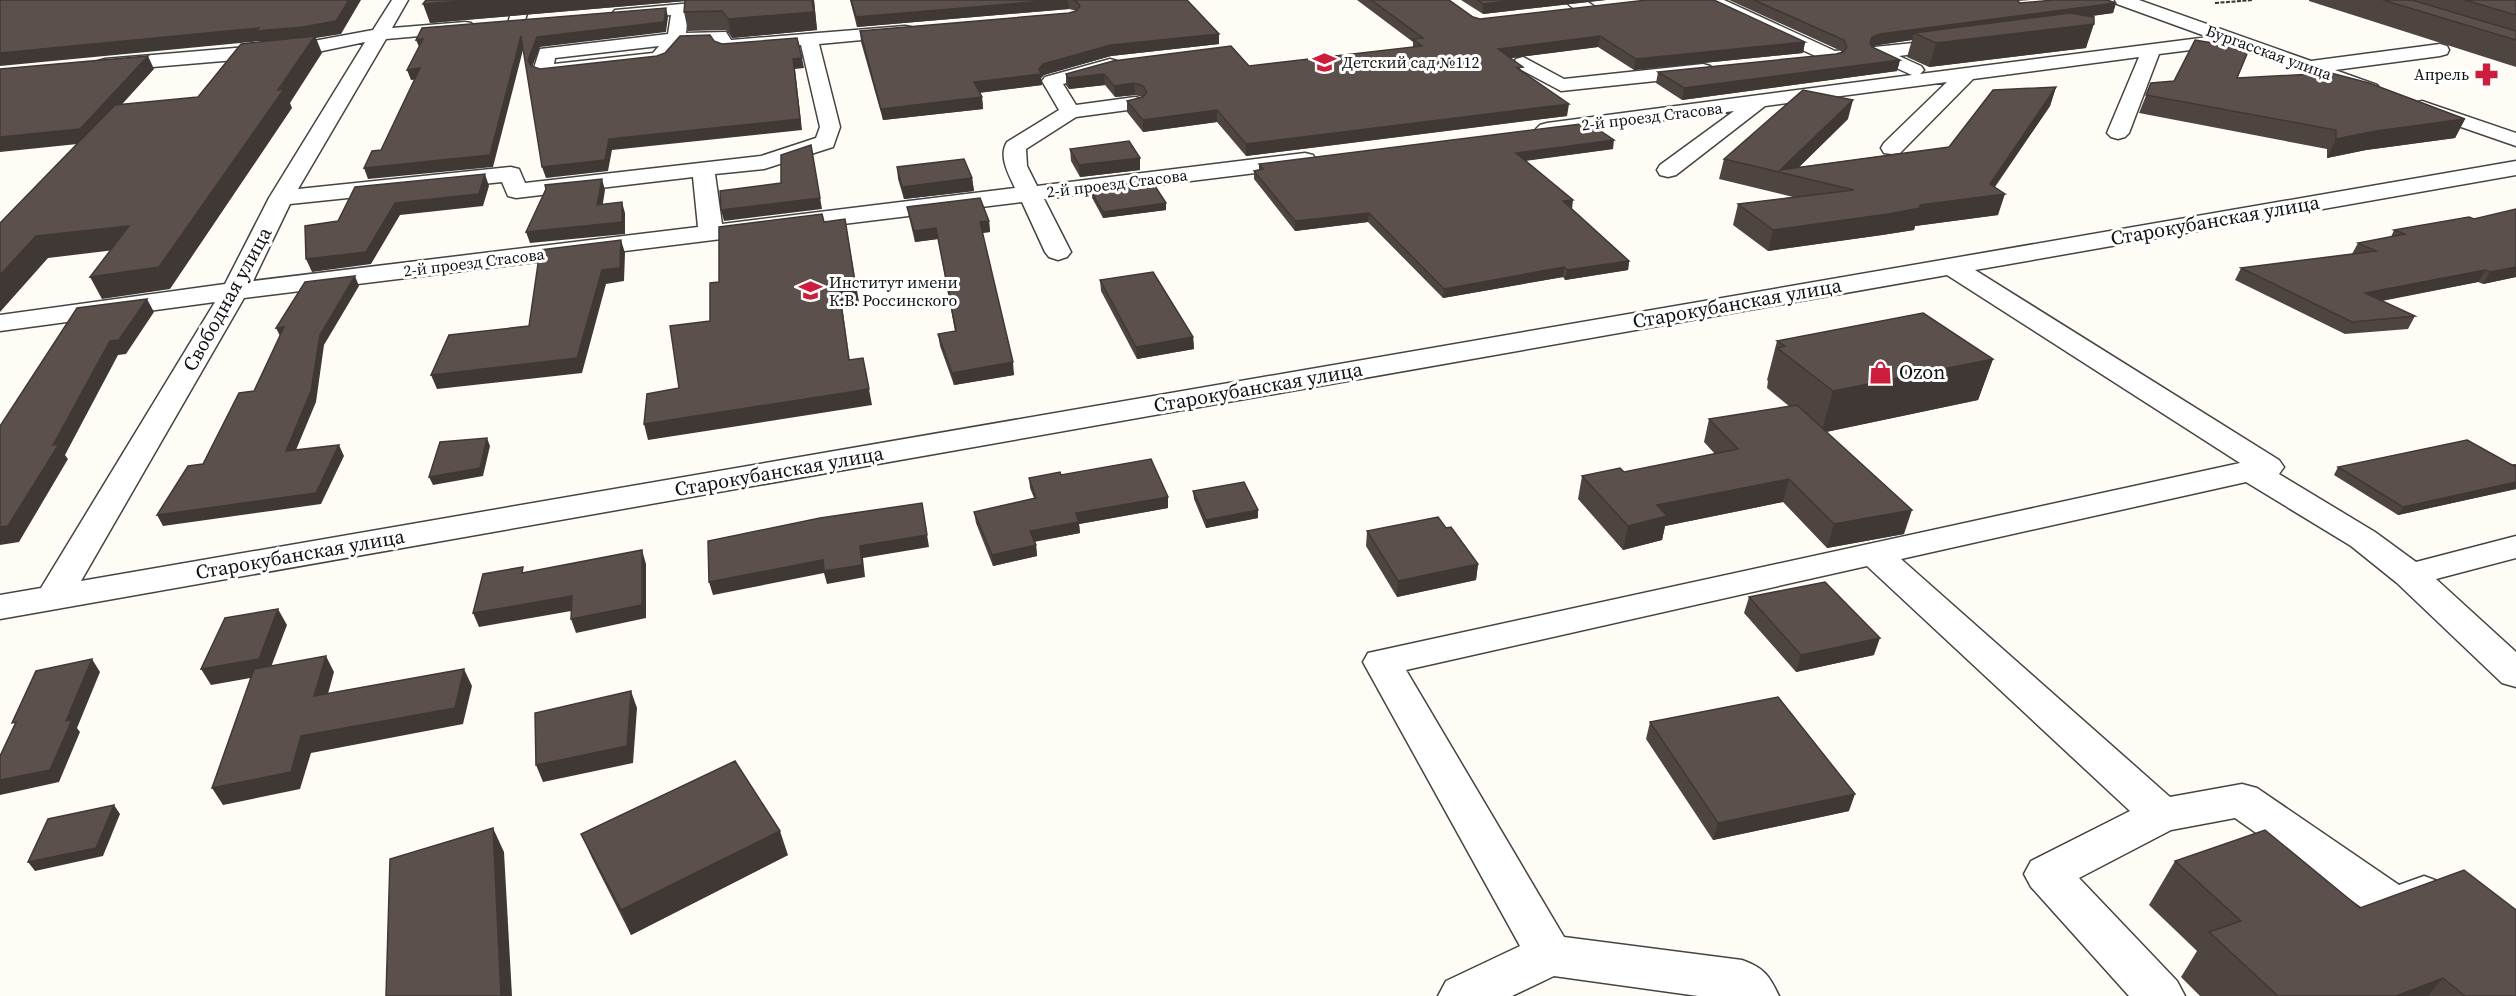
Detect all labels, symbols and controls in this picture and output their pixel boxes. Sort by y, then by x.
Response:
street label: Бургасская улица [2203,19,2336,85]
school or university icon: Детский сад №112 [1311,49,1337,75]
place label: Детский сад №112 [1342,51,1479,73]
pharmacy icon: Апрель [2474,61,2500,87]
place label: Апрель [2414,63,2469,85]
street label: 2-й проезд Стасова [1580,96,1725,136]
street label: 2-й проезд Стасова [1045,163,1190,203]
street label: Старокубанская улица [2108,188,2323,252]
street label: Свободная улица [176,221,279,376]
street label: 2-й проезд Стасова [402,242,547,282]
place label: Институт имени К.В. Россинского [829,271,958,311]
street label: Старокубанская улица [1630,271,1845,335]
school or university icon: Институт имени К.В. Россинского [798,278,824,304]
street label: Старокубанская улица [1151,355,1366,419]
place label: Ozon [1899,358,1945,386]
shop icon: Ozon [1868,359,1894,385]
street label: Старокубанская улица [672,439,887,503]
street label: Старокубанская улица [193,522,408,586]

